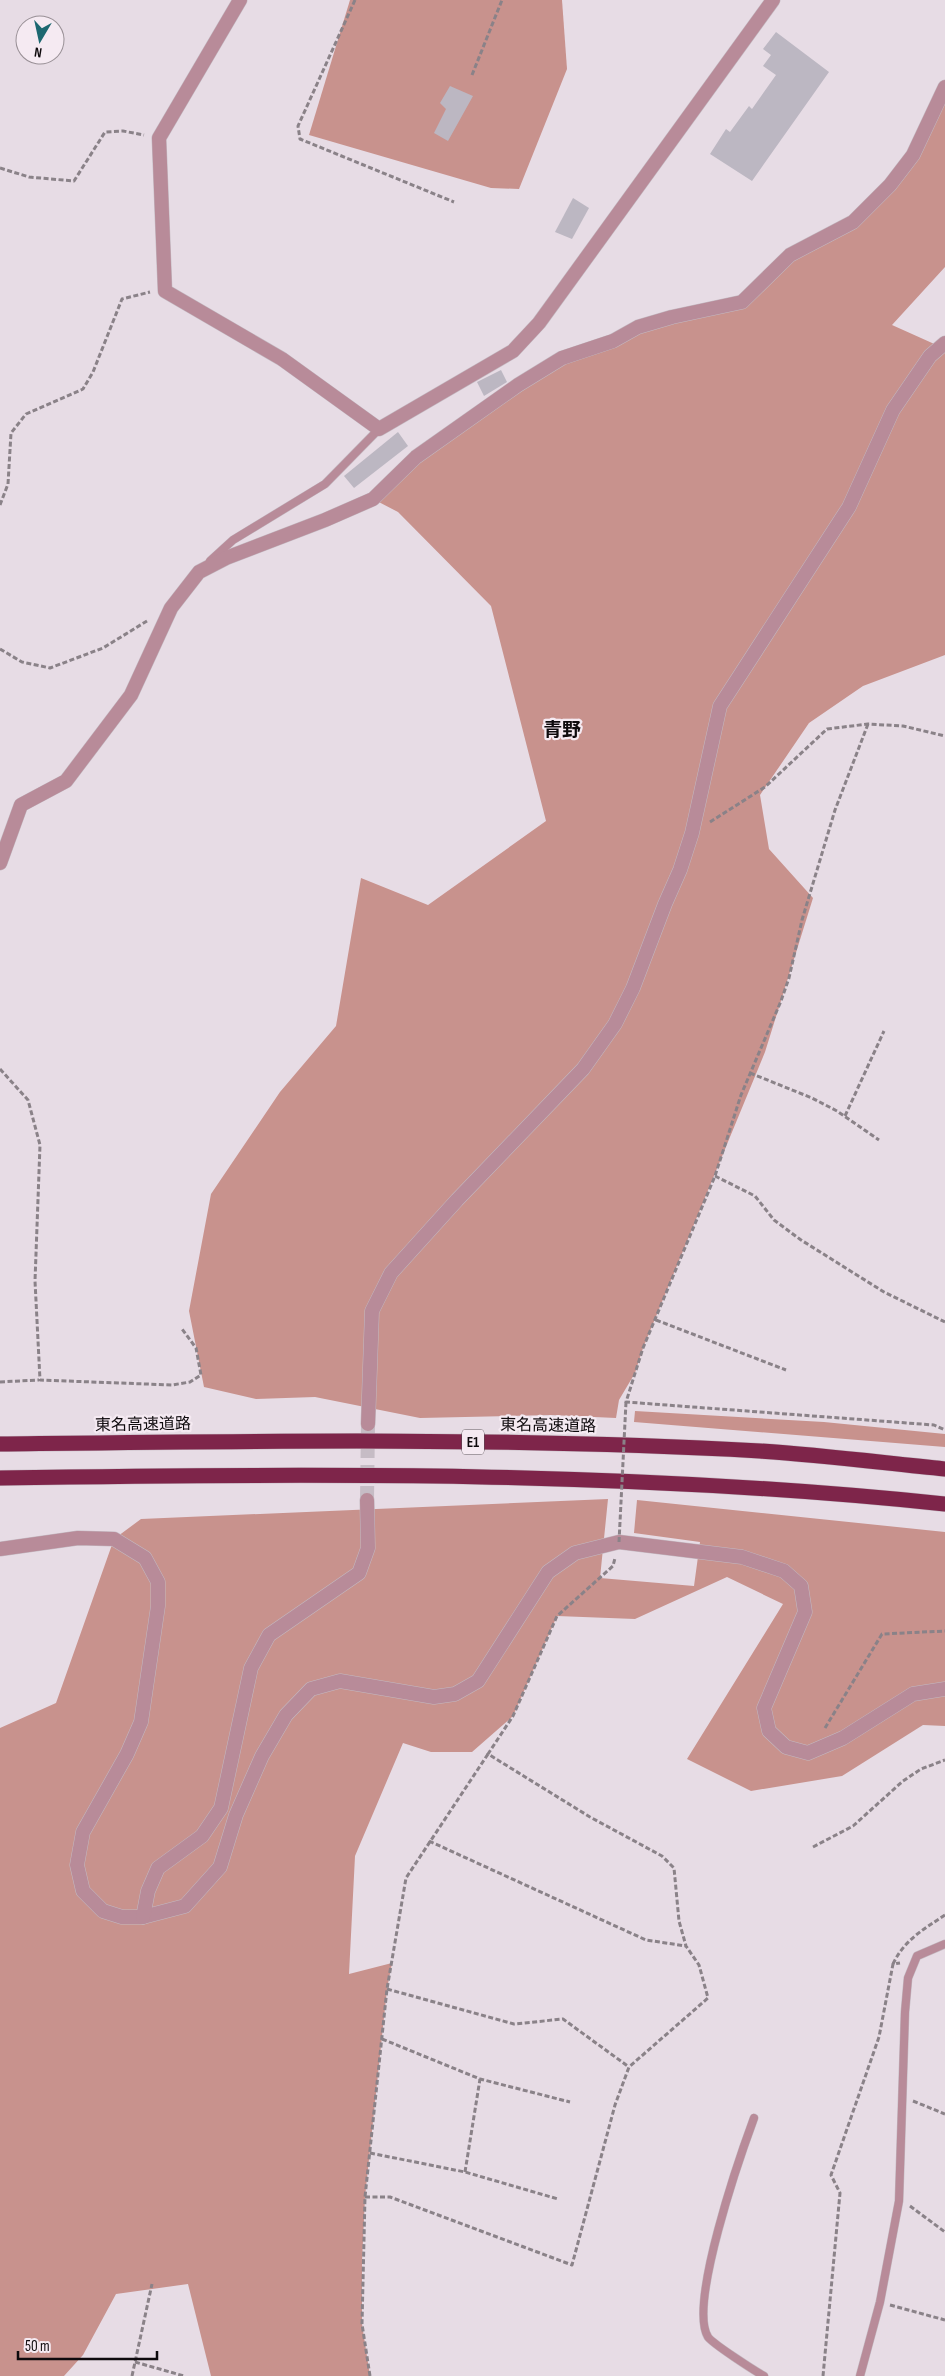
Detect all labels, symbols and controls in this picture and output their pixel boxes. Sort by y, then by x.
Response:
north arrow [15,15,65,65]
text: N [33,43,43,61]
district label: 青野 [543,719,581,742]
street label: 東名高速道路 [95,1415,191,1435]
street label: 東名高速道路 [500,1416,596,1436]
road number: E1 [462,1430,484,1454]
scale bar [18,2328,156,2360]
text: 50 m [25,2337,50,2356]

